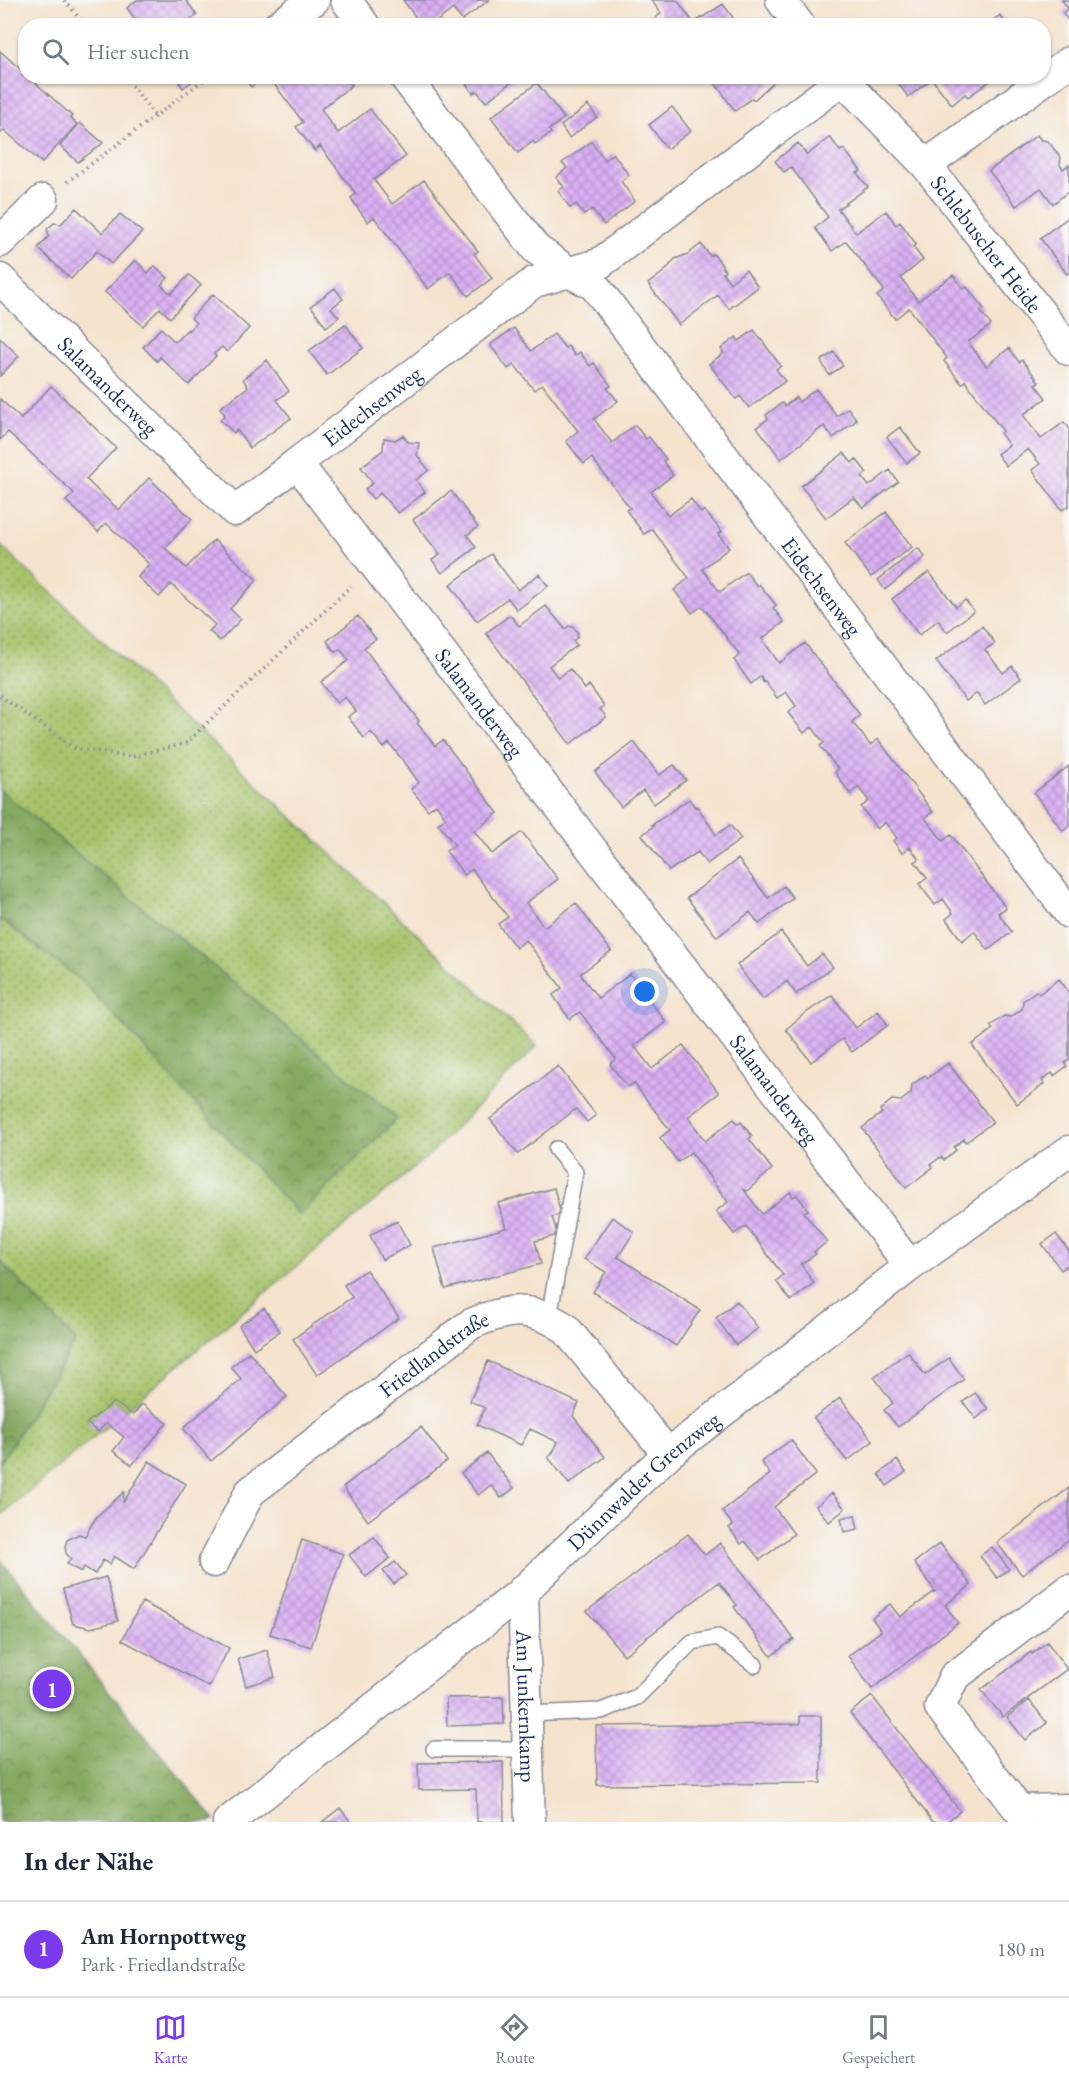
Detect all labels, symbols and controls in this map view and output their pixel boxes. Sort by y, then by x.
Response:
search box [18,18,1051,84]
icon: search [39,35,72,68]
text: Hier suchen [87,37,190,66]
street label: Schlebuscher Heide [924,169,1050,319]
street label: Salamanderweg [52,330,165,442]
street label: Eidechsenweg [316,359,427,453]
street label: Eidechsenweg [775,531,869,642]
street label: Salamanderweg [429,642,531,764]
your location [630,977,659,1006]
street label: Salamanderweg [724,1028,826,1150]
street label: Friedlandstraße [373,1304,493,1404]
street label: Dünnwalder Grenzweg [561,1404,726,1557]
street label: Am Junkernkamp [510,1628,543,1783]
pin: 1 [32,1666,72,1712]
text: In der Nähe [24,1844,153,1878]
text: Am Hornpottweg [81,1922,246,1951]
text: 1 [38,1936,49,1962]
text: 180 m [997,1936,1045,1962]
text: Park · Friedlandstraße [81,1951,245,1977]
tab: Karte [154,2011,188,2068]
tab: Route [495,2011,535,2068]
tab: Gespeichert [842,2011,915,2068]

